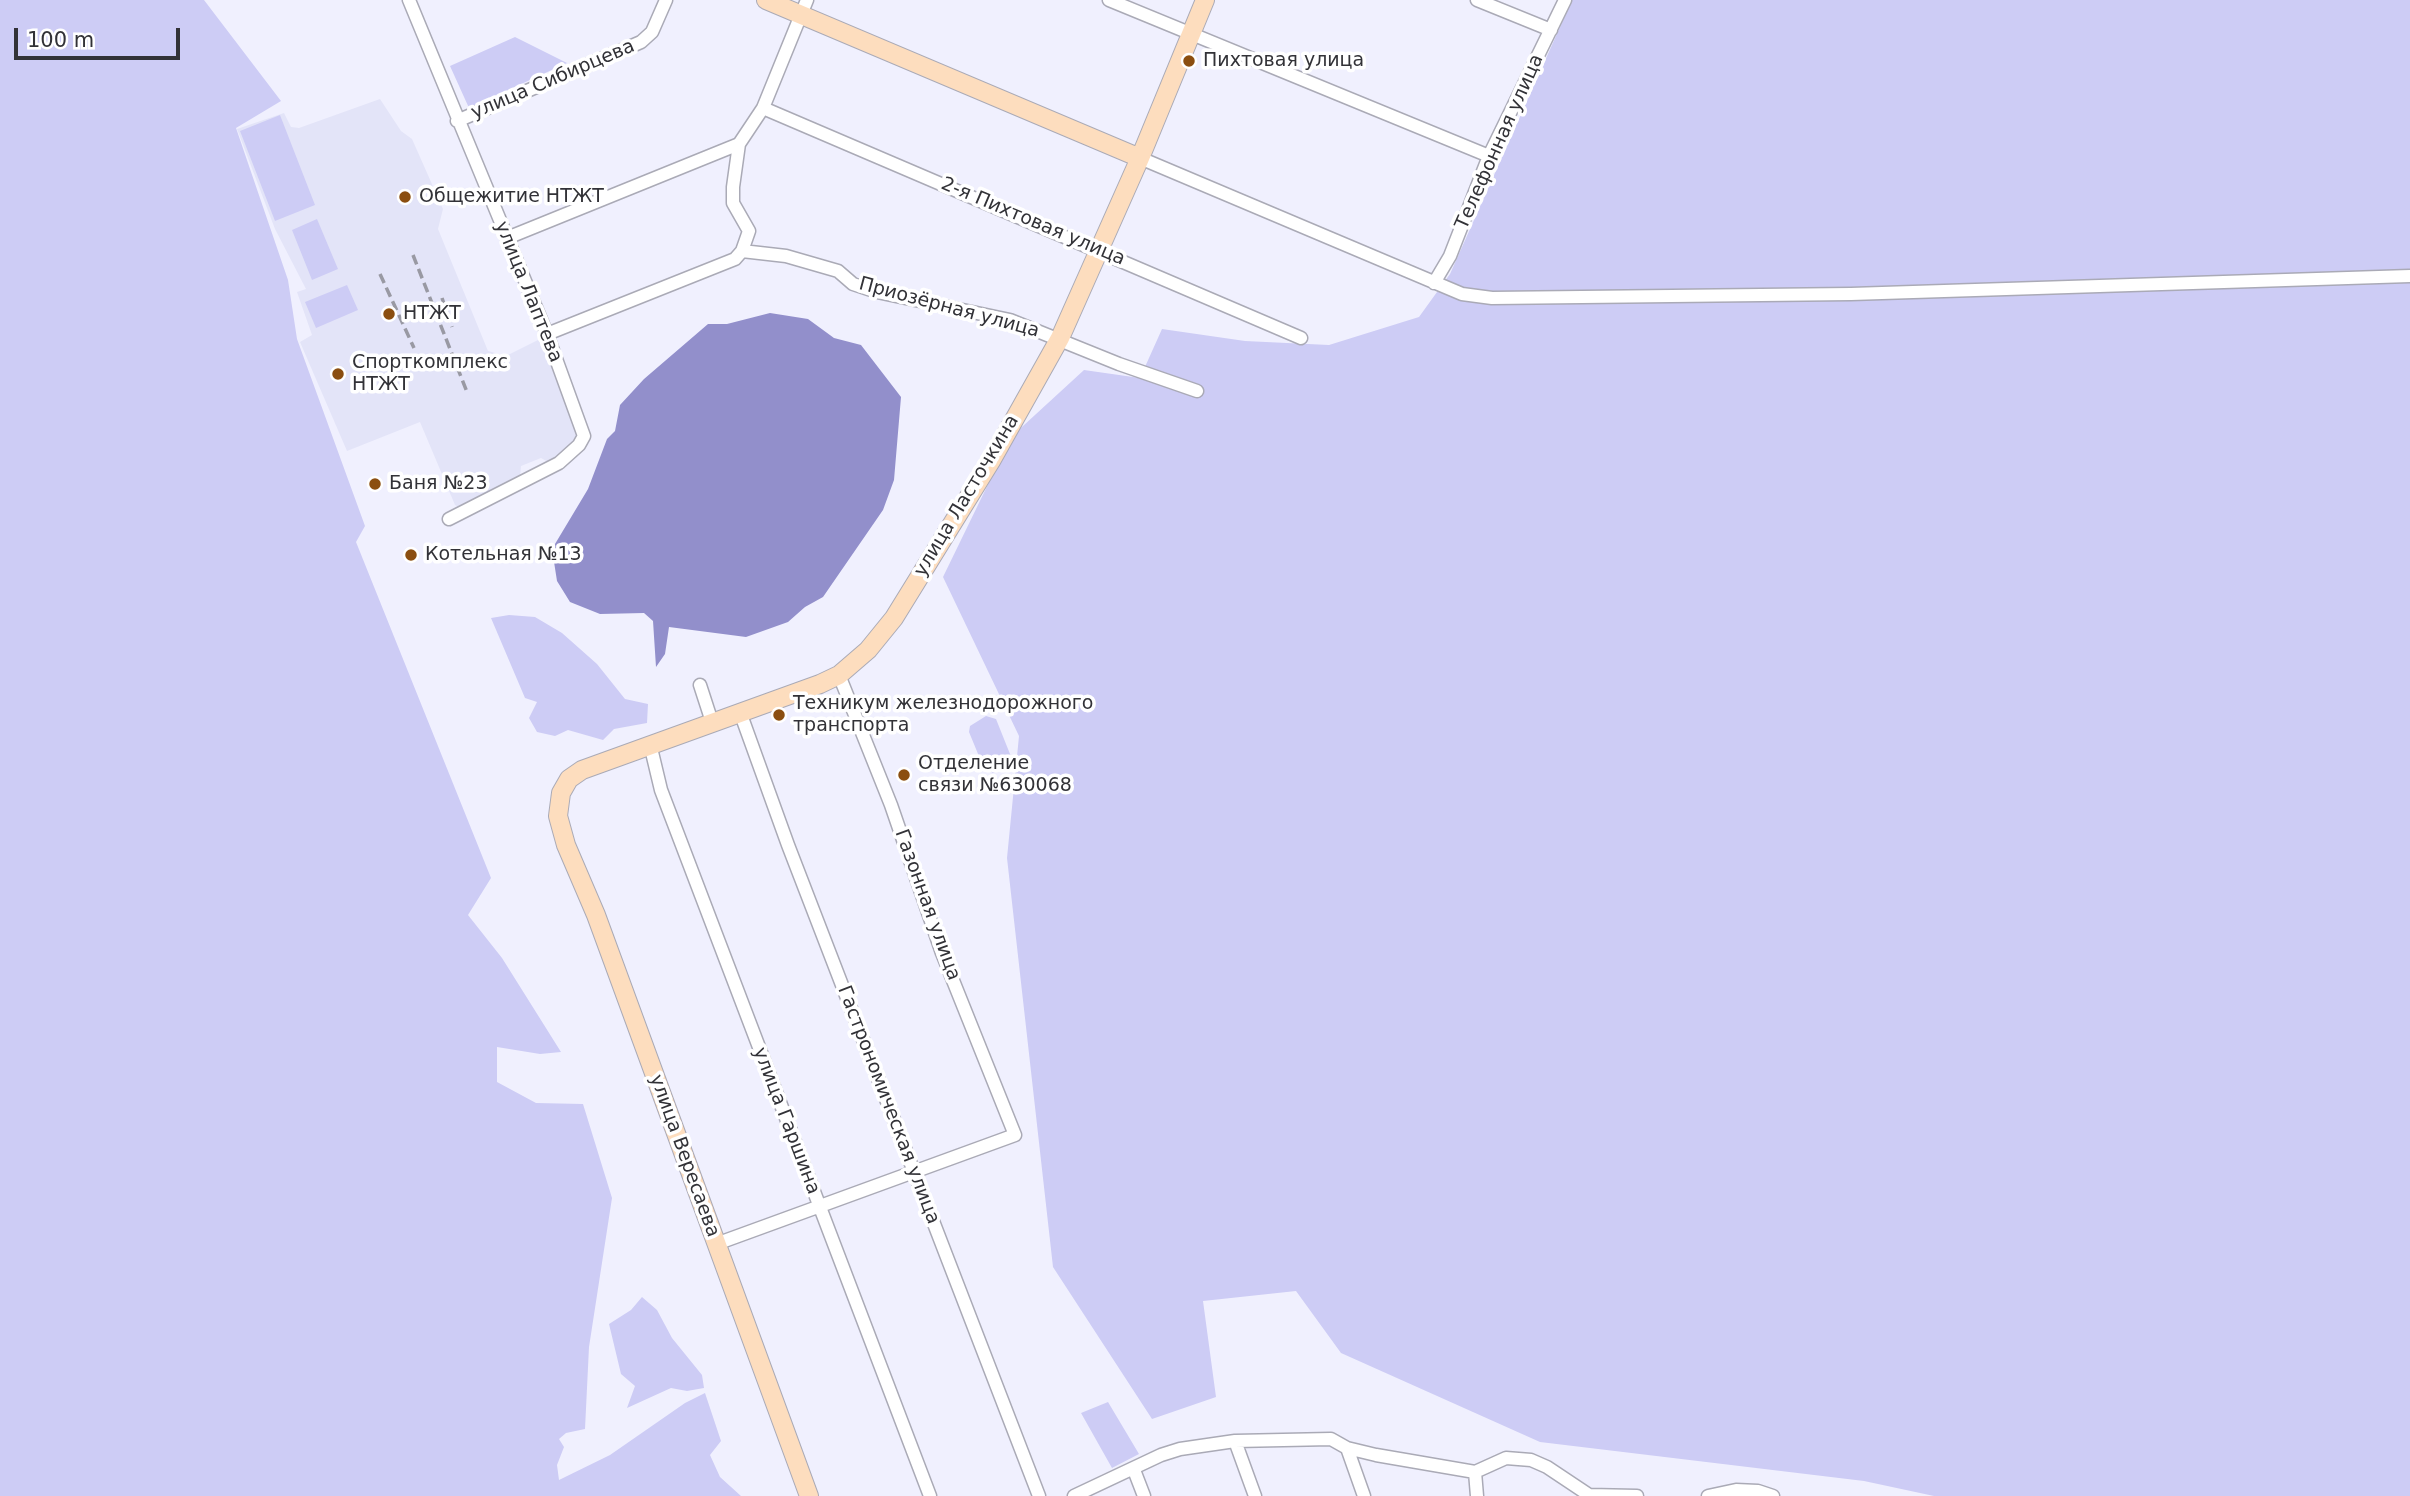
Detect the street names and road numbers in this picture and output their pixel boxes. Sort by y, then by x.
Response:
street label: улица Сибирцева [468,35,638,125]
street label: Телефонная улица [1451,51,1549,233]
street label: 2-я Пихтовая улица [938,173,1128,271]
street label: улица Лаптева [489,218,567,366]
street label: Приозёрная улица [856,273,1042,343]
street label: улица Ласточкина [910,411,1024,581]
street label: Газонная улица [889,826,965,984]
street label: Гастрономическая улица [832,983,944,1227]
street label: улица Гаршина [748,1044,824,1198]
street label: улица Вересаева [644,1072,724,1240]

